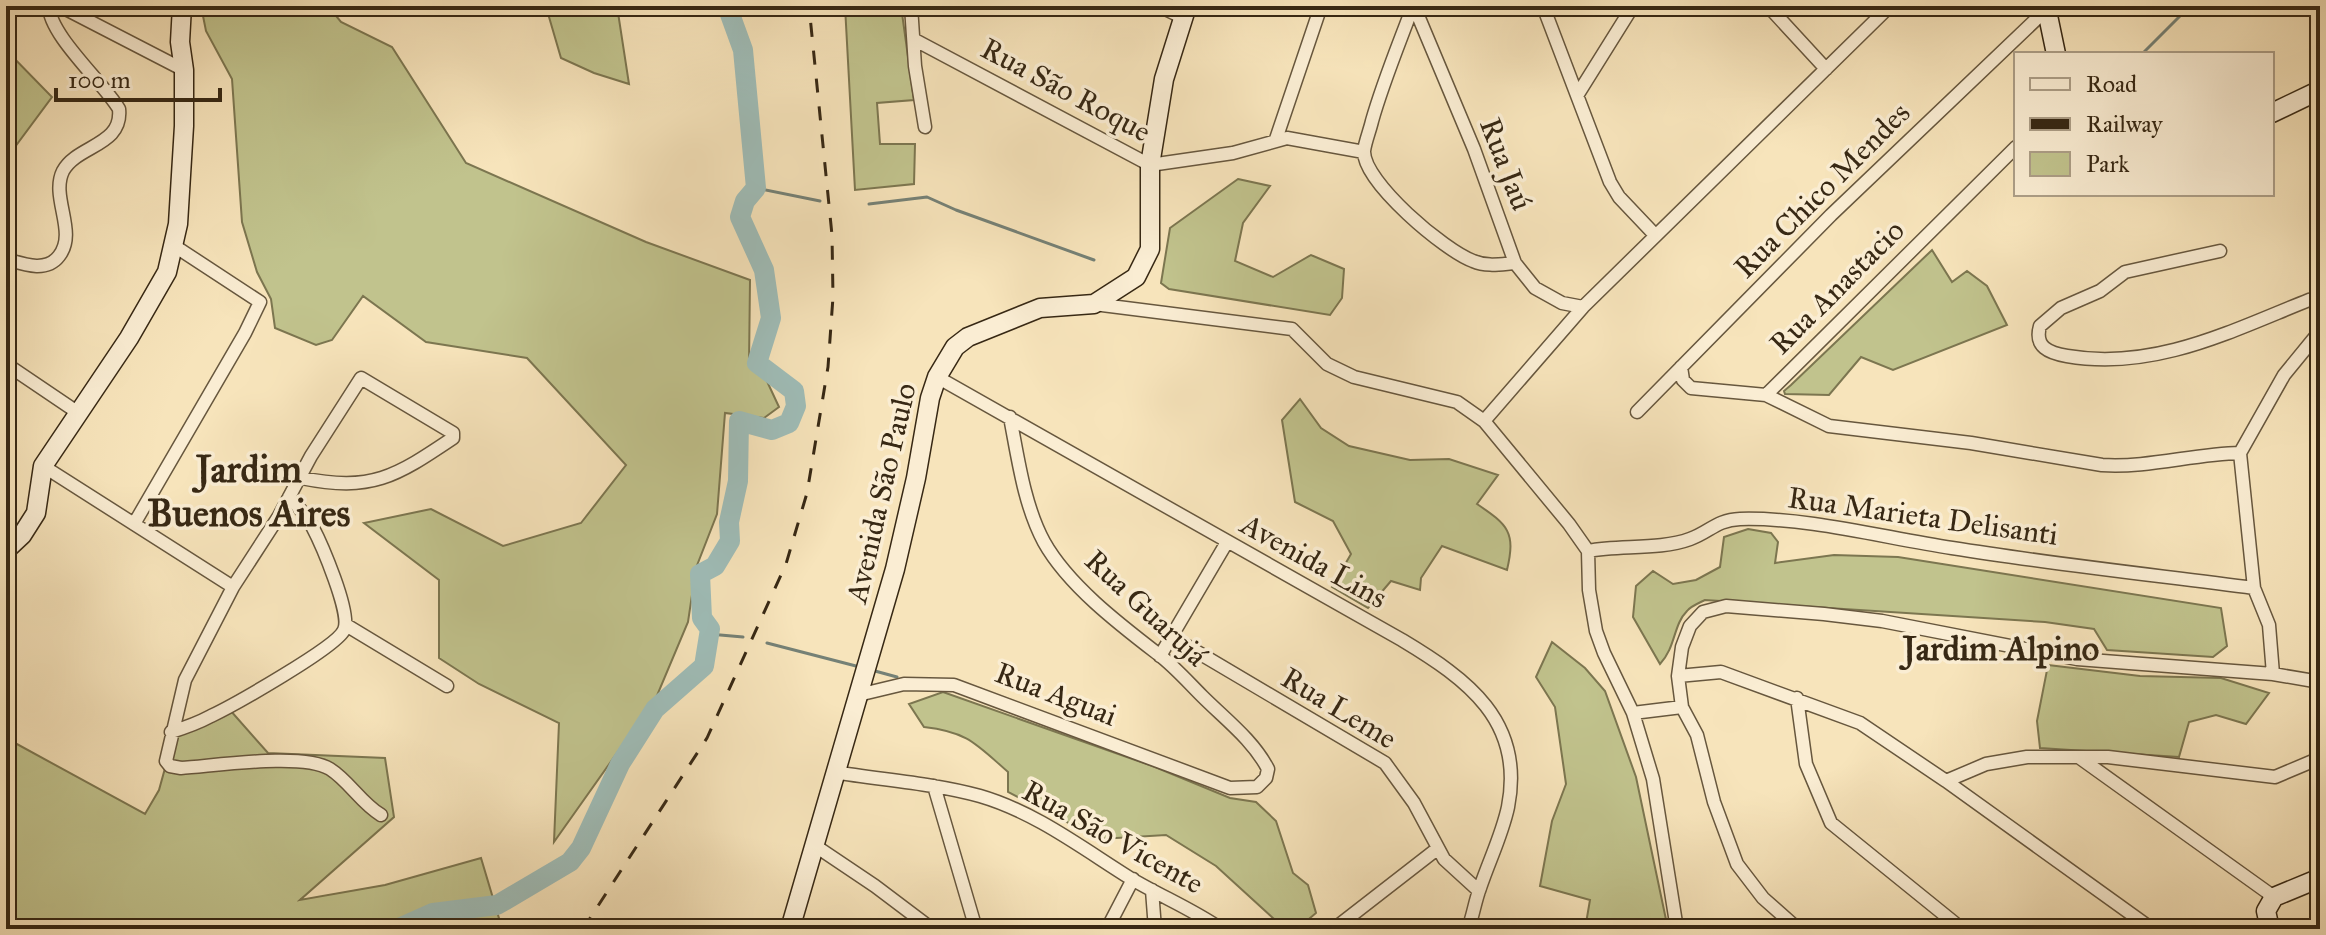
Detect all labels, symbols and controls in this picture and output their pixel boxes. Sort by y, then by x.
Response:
street label: Rua São Roque [975,30,1157,150]
scale bar [56,52,220,102]
legend [2014,52,2274,196]
text: 100 m [68,65,131,95]
text: Road [2086,69,2137,99]
street label: Rua Chico Mendes [1727,95,1917,285]
text: Railway [2086,109,2163,139]
street label: Rua Jaú [1472,113,1540,215]
text: Park [2086,149,2130,179]
street label: Rua Anastacio [1762,212,1912,362]
street label: Avenida São Paulo [838,380,924,608]
district label: Jardim Buenos Aires [148,446,351,536]
street label: Rua Marieta Delisanti [1786,479,2060,553]
street label: Avenida Lins [1233,505,1393,616]
street label: Rua Guarujá [1077,542,1215,674]
district label: Jardim Alpino [1899,628,2099,671]
street label: Rua Aguai [990,654,1122,734]
street label: Rua Leme [1275,660,1403,756]
street label: Rua São Vicente [1016,773,1210,901]

